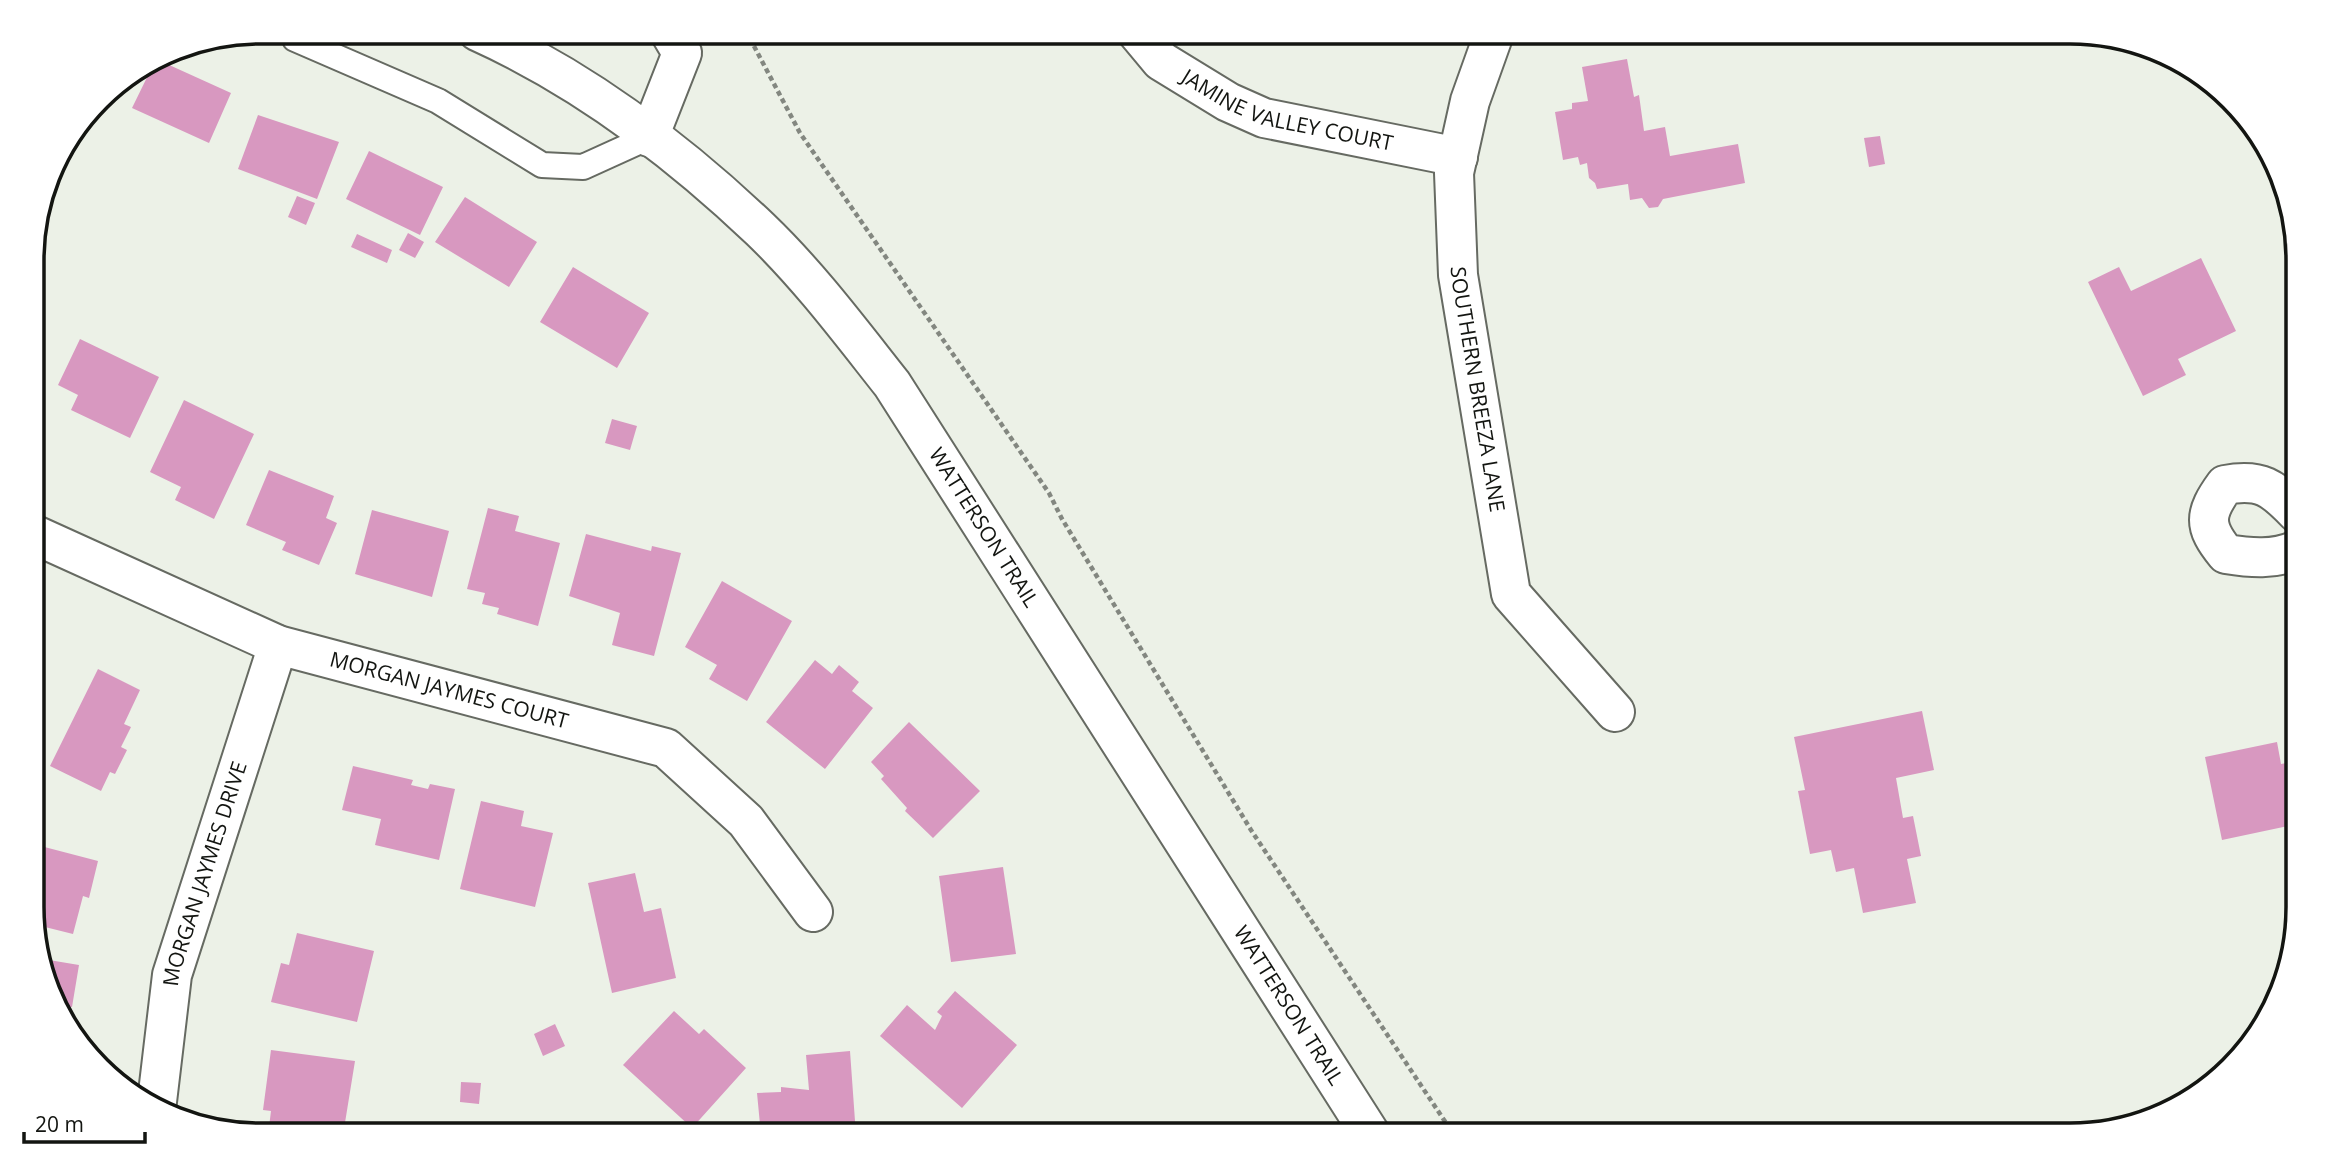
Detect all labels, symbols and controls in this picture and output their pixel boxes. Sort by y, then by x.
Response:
street label: JAMINE VALLEY COURT [1175,61,1396,157]
street label: SOUTHERN BREEZA LANE [1445,266,1512,514]
street label: WATTERSON TRAIL [923,442,1046,612]
street label: MORGAN JAYMES COURT [327,644,572,735]
street label: MORGAN JAYMES DRIVE [156,758,253,988]
street label: WATTERSON TRAIL [1228,920,1351,1090]
scale bar [24,1100,145,1144]
text: 20 m [35,1110,84,1138]

